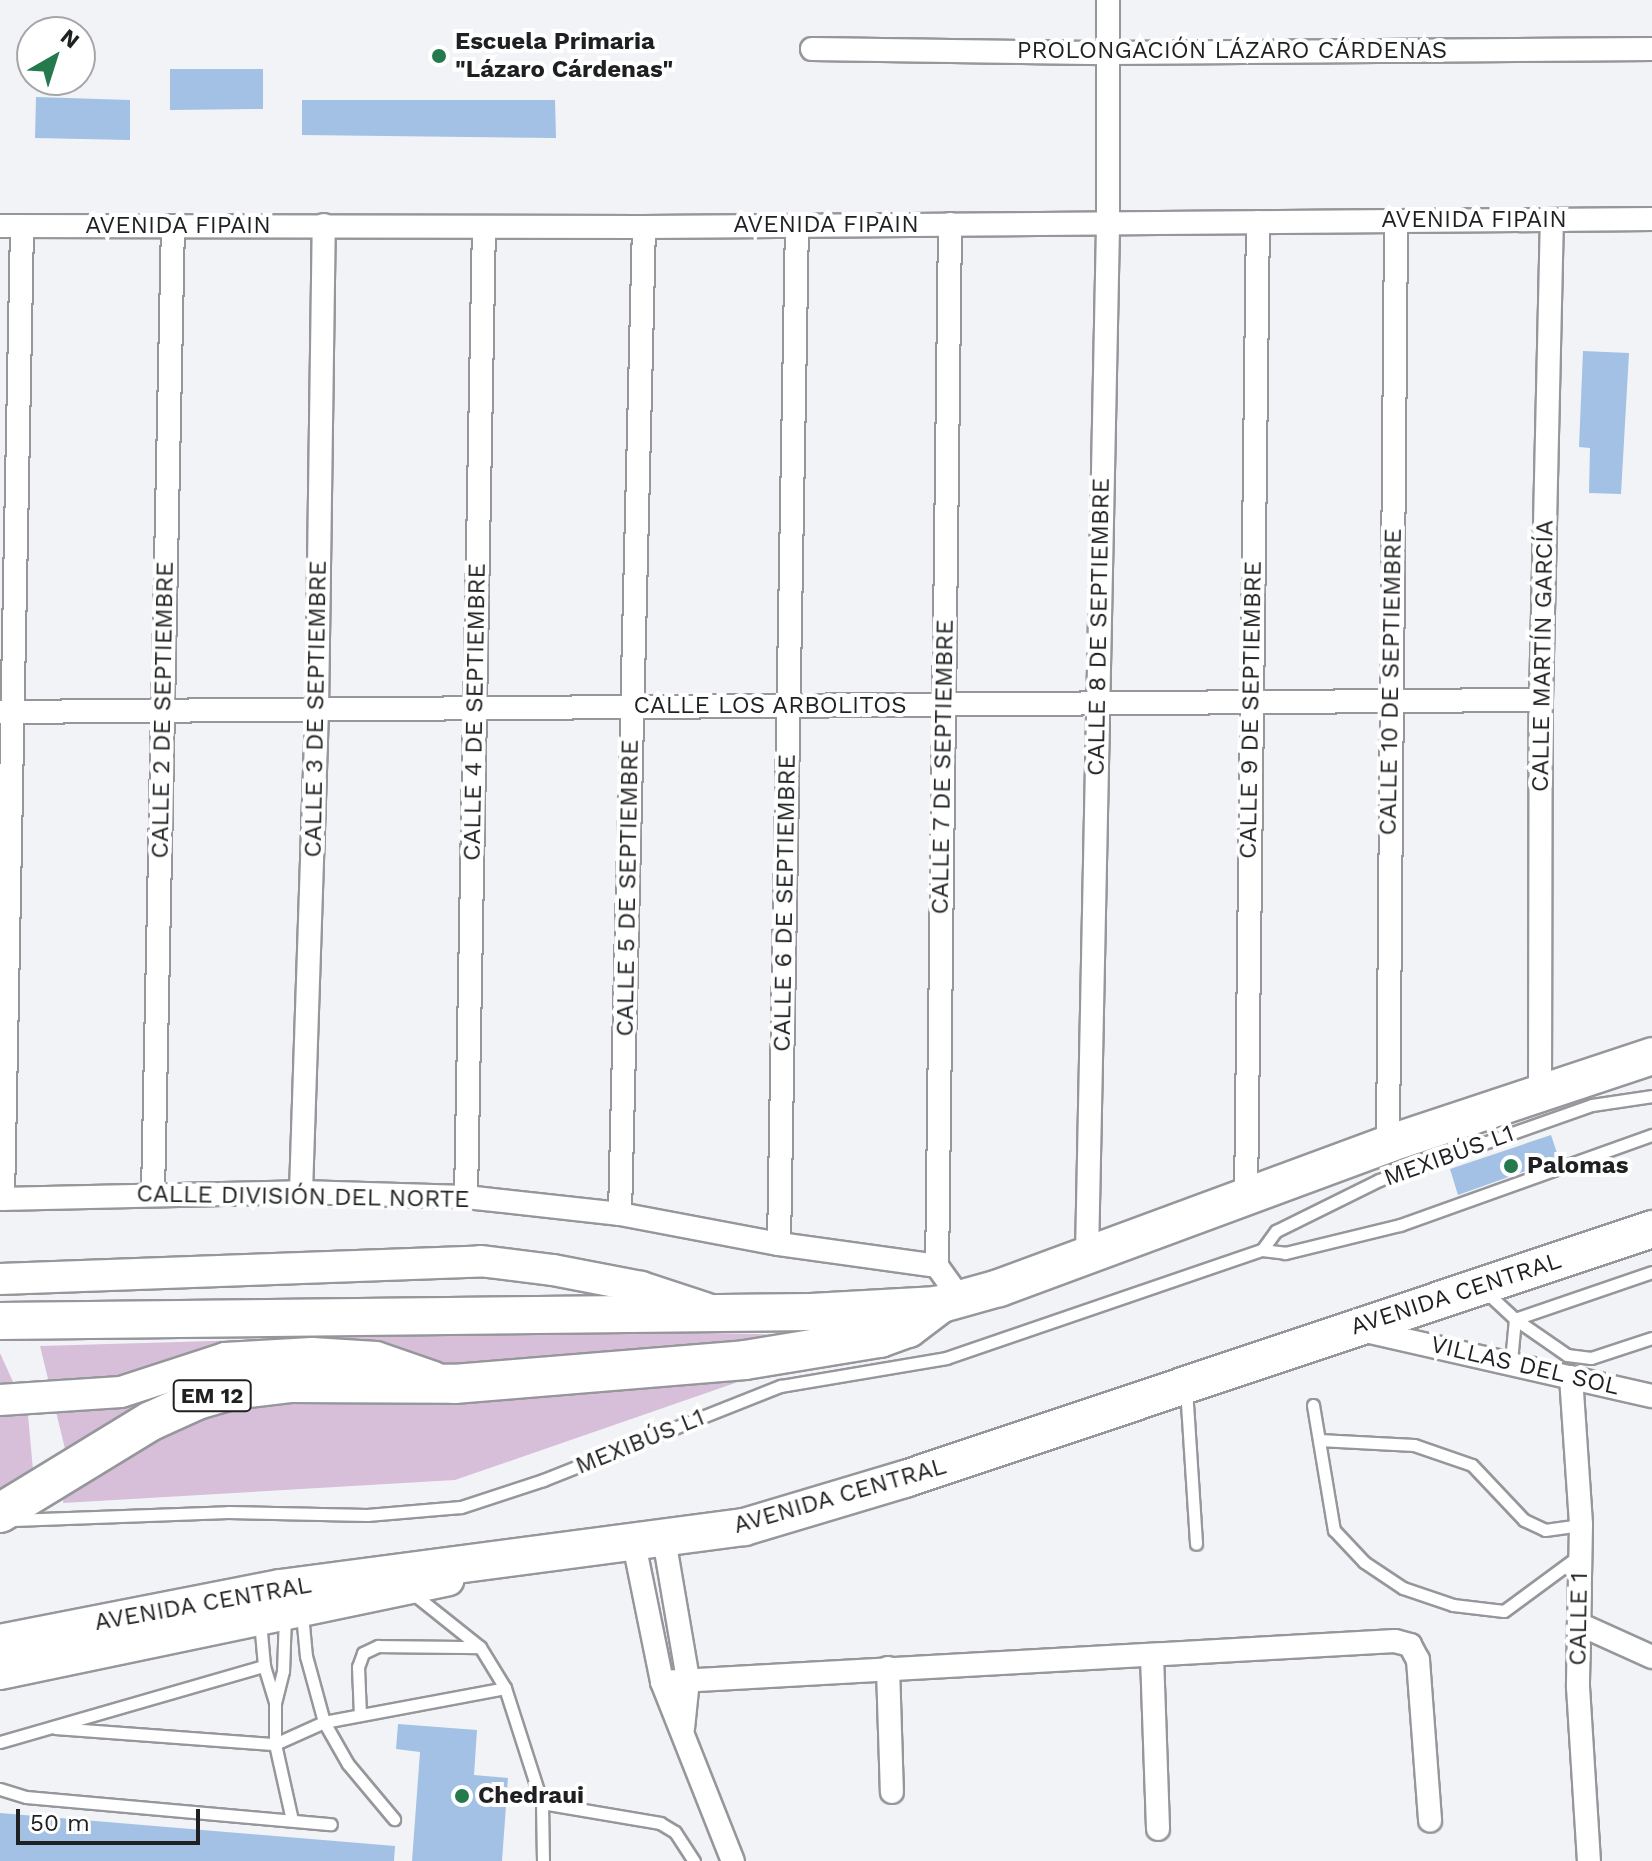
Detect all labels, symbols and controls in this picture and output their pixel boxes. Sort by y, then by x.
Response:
north arrow [16,16,96,96]
text: N [56,24,84,53]
place label: Escuela Primaria "Lázaro Cárdenas" [455,28,673,84]
street label: PROLONGACIÓN LÁZARO CÁRDENAS [1017,37,1447,65]
marker: Escuela Primaria "Lázaro Cárdenas" [430,47,448,65]
street label: AVENIDA FIPAIN [1381,206,1567,234]
street label: AVENIDA FIPAIN [733,211,919,239]
street label: AVENIDA FIPAIN [85,212,271,240]
street label: CALLE 8 DE SEPTIEMBRE [1082,478,1116,776]
street label: CALLE MARTÍN GARCÍA [1526,520,1560,792]
street label: CALLE 10 DE SEPTIEMBRE [1374,528,1408,836]
street label: CALLE 3 DE SEPTIEMBRE [299,560,333,858]
street label: CALLE 2 DE SEPTIEMBRE [146,561,180,859]
street label: CALLE 9 DE SEPTIEMBRE [1234,561,1268,859]
street label: CALLE 4 DE SEPTIEMBRE [458,563,492,861]
street label: CALLE 7 DE SEPTIEMBRE [926,618,960,916]
street label: CALLE LOS ARBOLITOS [633,692,907,720]
street label: CALLE 5 DE SEPTIEMBRE [611,739,645,1037]
street label: CALLE 6 DE SEPTIEMBRE [768,754,802,1052]
street label: MEXIBÚS L1 [1380,1119,1518,1193]
place label: Palomas [1527,1152,1628,1180]
marker: Palomas [1502,1157,1520,1175]
street label: CALLE DIVISIÓN DEL NORTE [136,1180,470,1214]
street label: AVENIDA CENTRAL [1347,1246,1565,1342]
street label: VILLAS DEL SOL [1428,1330,1622,1402]
road number: EM 12 [172,1378,252,1414]
street label: MEXIBÚS L1 [572,1403,708,1481]
street label: AVENIDA CENTRAL [730,1452,950,1540]
street label: AVENIDA CENTRAL [92,1571,314,1637]
street label: CALLE 1 [1564,1572,1594,1666]
place label: Chedraui [478,1782,584,1810]
marker: Chedraui [453,1787,471,1805]
scale bar [20,1793,204,1843]
text: 50 m [30,1809,90,1837]

